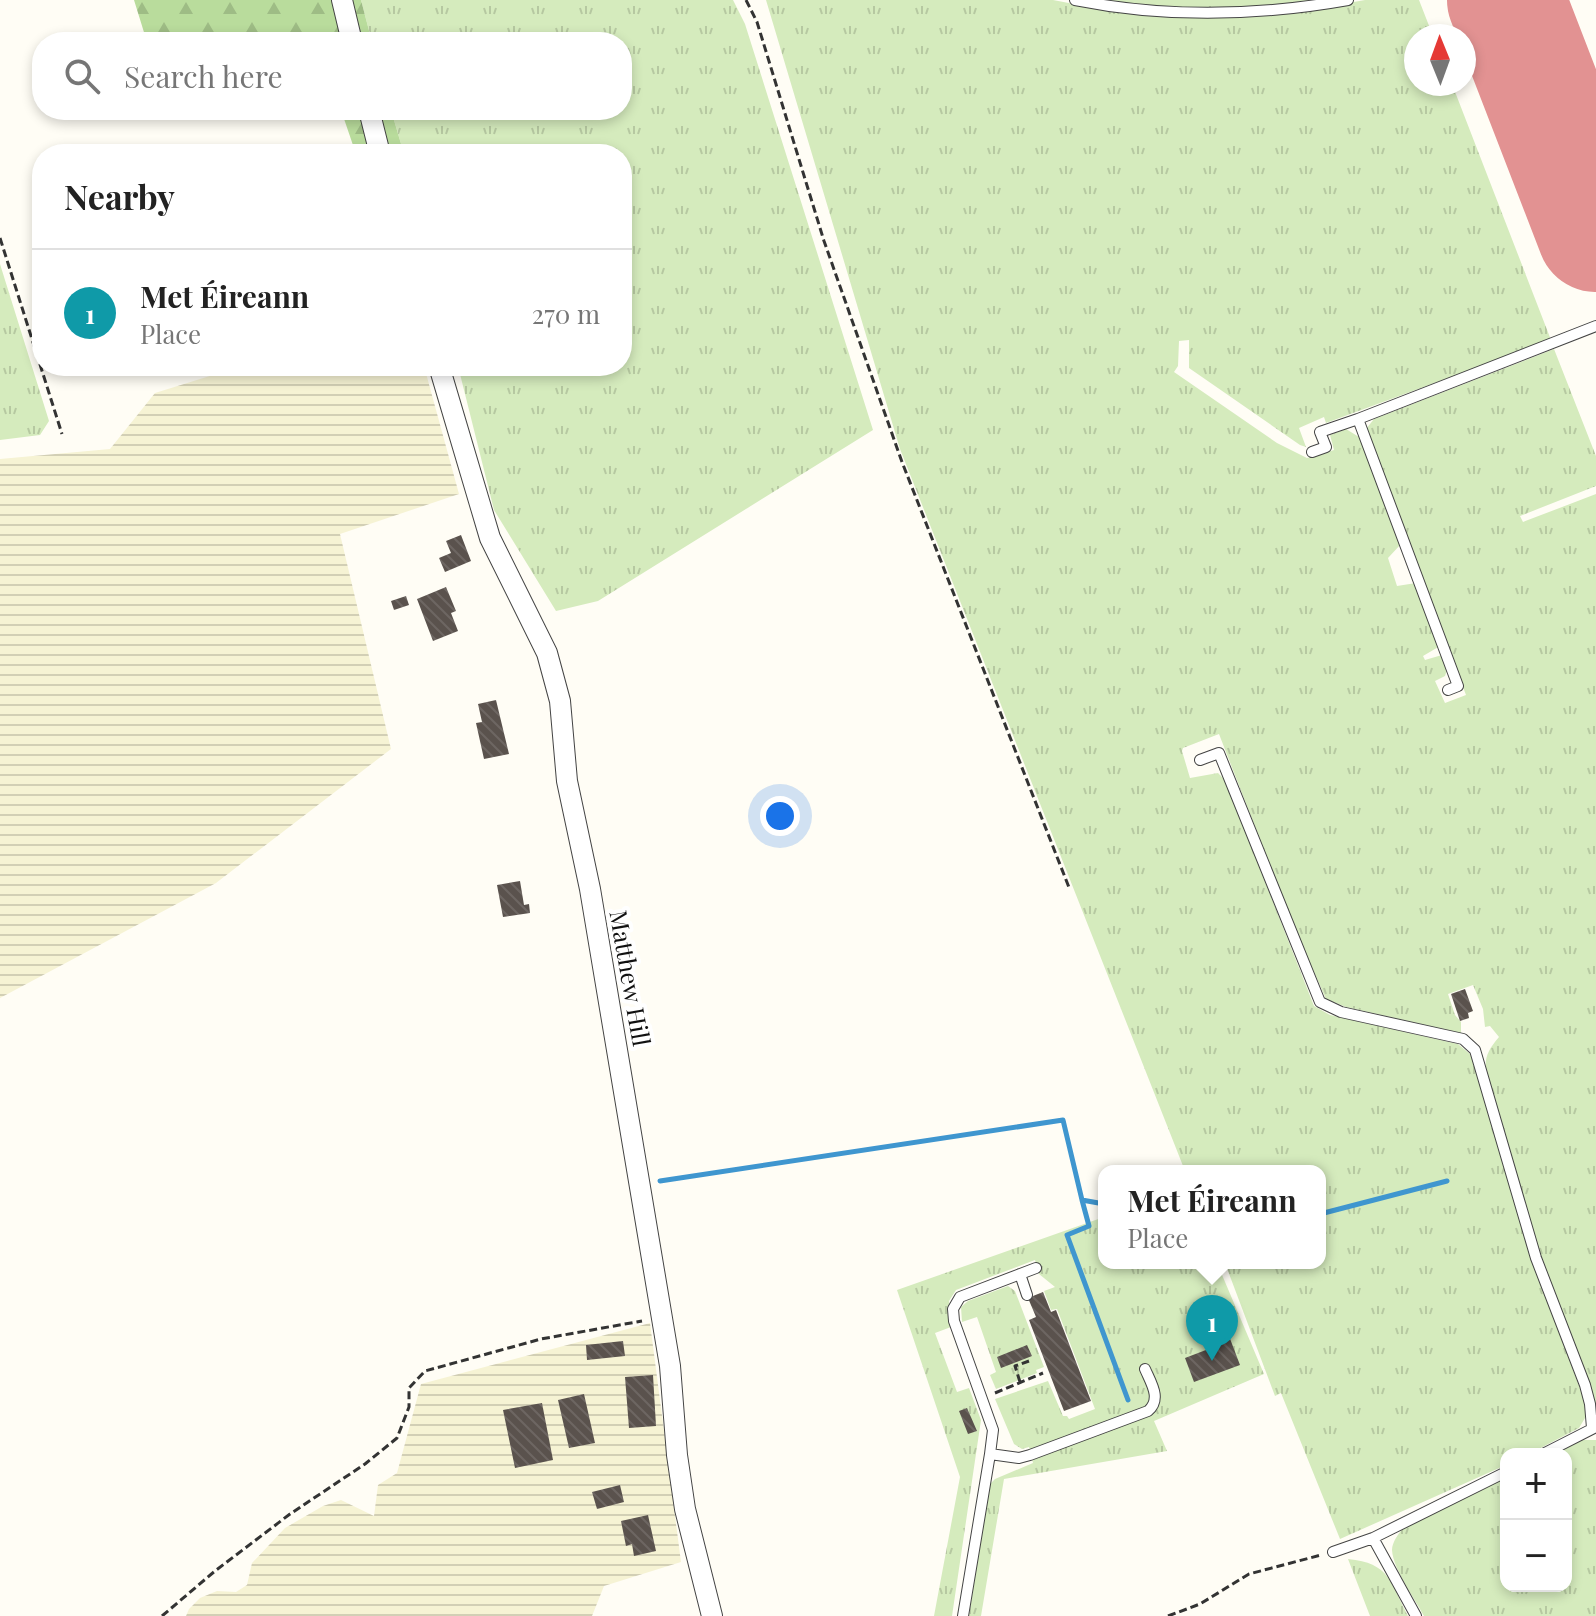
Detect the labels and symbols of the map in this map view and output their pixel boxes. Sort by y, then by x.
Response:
north arrow [1404,24,1476,96]
your location [760,796,800,836]
street label: Matthew Hill [603,907,659,1049]
pin: 1 [1186,1295,1238,1361]

